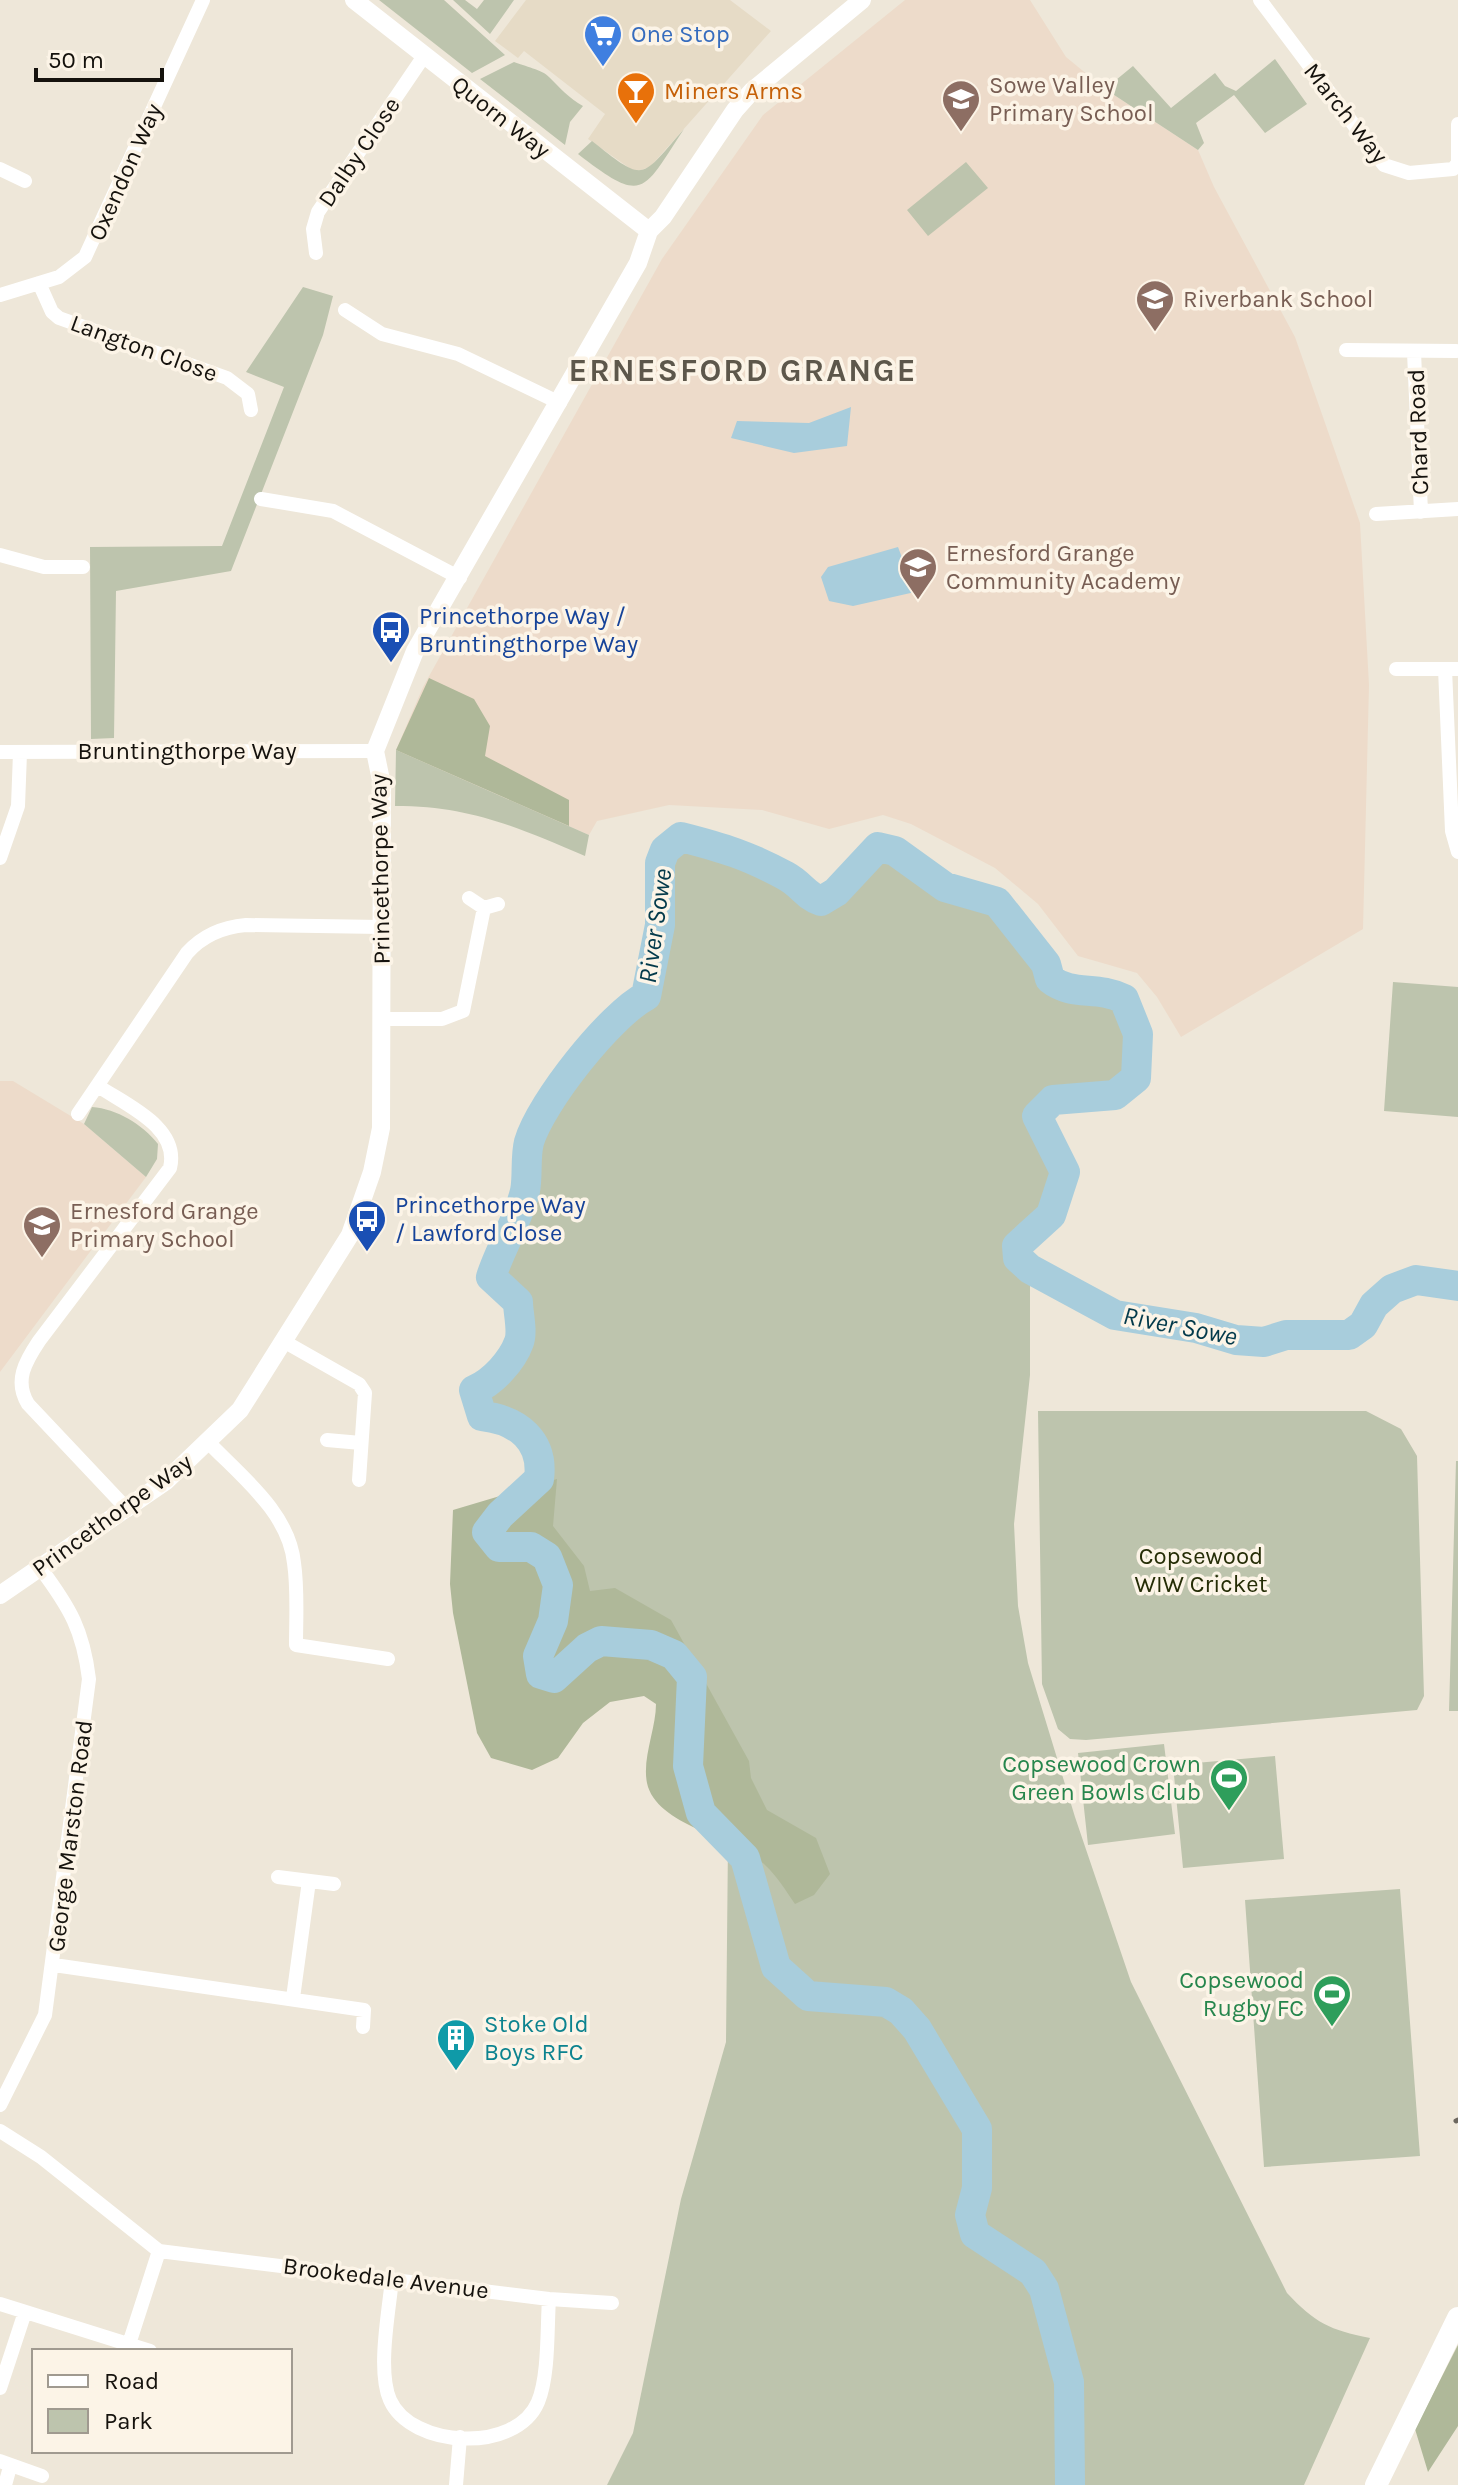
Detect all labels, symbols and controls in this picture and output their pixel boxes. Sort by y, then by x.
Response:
supermarket icon: One Stop [582,13,624,68]
place label: One Stop [631,20,730,48]
scale bar [36,32,162,82]
text: 50 m [48,46,104,74]
street label: March Way [1298,57,1394,169]
street label: Quorn Way [446,70,556,164]
bar icon: Miners Arms [615,70,657,125]
place label: Sowe Valley Primary School [989,71,1154,127]
place label: Miners Arms [664,77,803,105]
school or university icon: Sowe Valley Primary School [940,78,982,133]
street label: Dalby Close [312,92,406,212]
street label: Oxendon Way [82,99,168,245]
school or university icon: Riverbank School [1134,278,1176,333]
place label: Riverbank School [1183,285,1373,313]
street label: Langton Close [67,308,221,388]
district label: ERNESFORD GRANGE [568,352,918,389]
street label: Chard Road [1402,368,1434,496]
place label: Ernesford Grange Community Academy [946,539,1180,595]
school or university icon: Ernesford Grange Community Academy [897,546,939,601]
place label: Princethorpe Way / Bruntingthorpe Way [419,602,638,658]
bus stop icon: Princethorpe Way / Bruntingthorpe Way [370,609,412,664]
street label: Bruntingthorpe Way [77,737,297,765]
street label: Princethorpe Way [364,773,396,965]
water label: River Sowe [632,867,678,985]
place label: Princethorpe Way / Lawford Close [395,1191,586,1247]
place label: Ernesford Grange Primary School [70,1197,259,1253]
bus stop icon: Princethorpe Way / Lawford Close [346,1198,388,1253]
school or university icon: Ernesford Grange Primary School [21,1204,63,1259]
water label: River Sowe [1120,1300,1240,1352]
street label: Princethorpe Way [27,1448,197,1582]
park label: Copsewood WIW Cricket [1134,1542,1268,1598]
street label: George Marston Road [42,1719,98,1953]
place label: Copsewood Crown Green Bowls Club [1002,1750,1201,1806]
sports icon: Copsewood Crown Green Bowls Club [1208,1757,1250,1812]
place label: Copsewood Rugby FC [1179,1966,1304,2022]
sports icon: Copsewood Rugby FC [1311,1973,1353,2028]
place label: Stoke Old Boys RFC [484,2010,589,2066]
building icon: Stoke Old Boys RFC [435,2017,477,2072]
street label: Brookedale Avenue [282,2252,490,2304]
legend [32,2349,292,2453]
text: Road [104,2367,159,2395]
text: Park [104,2407,153,2435]

